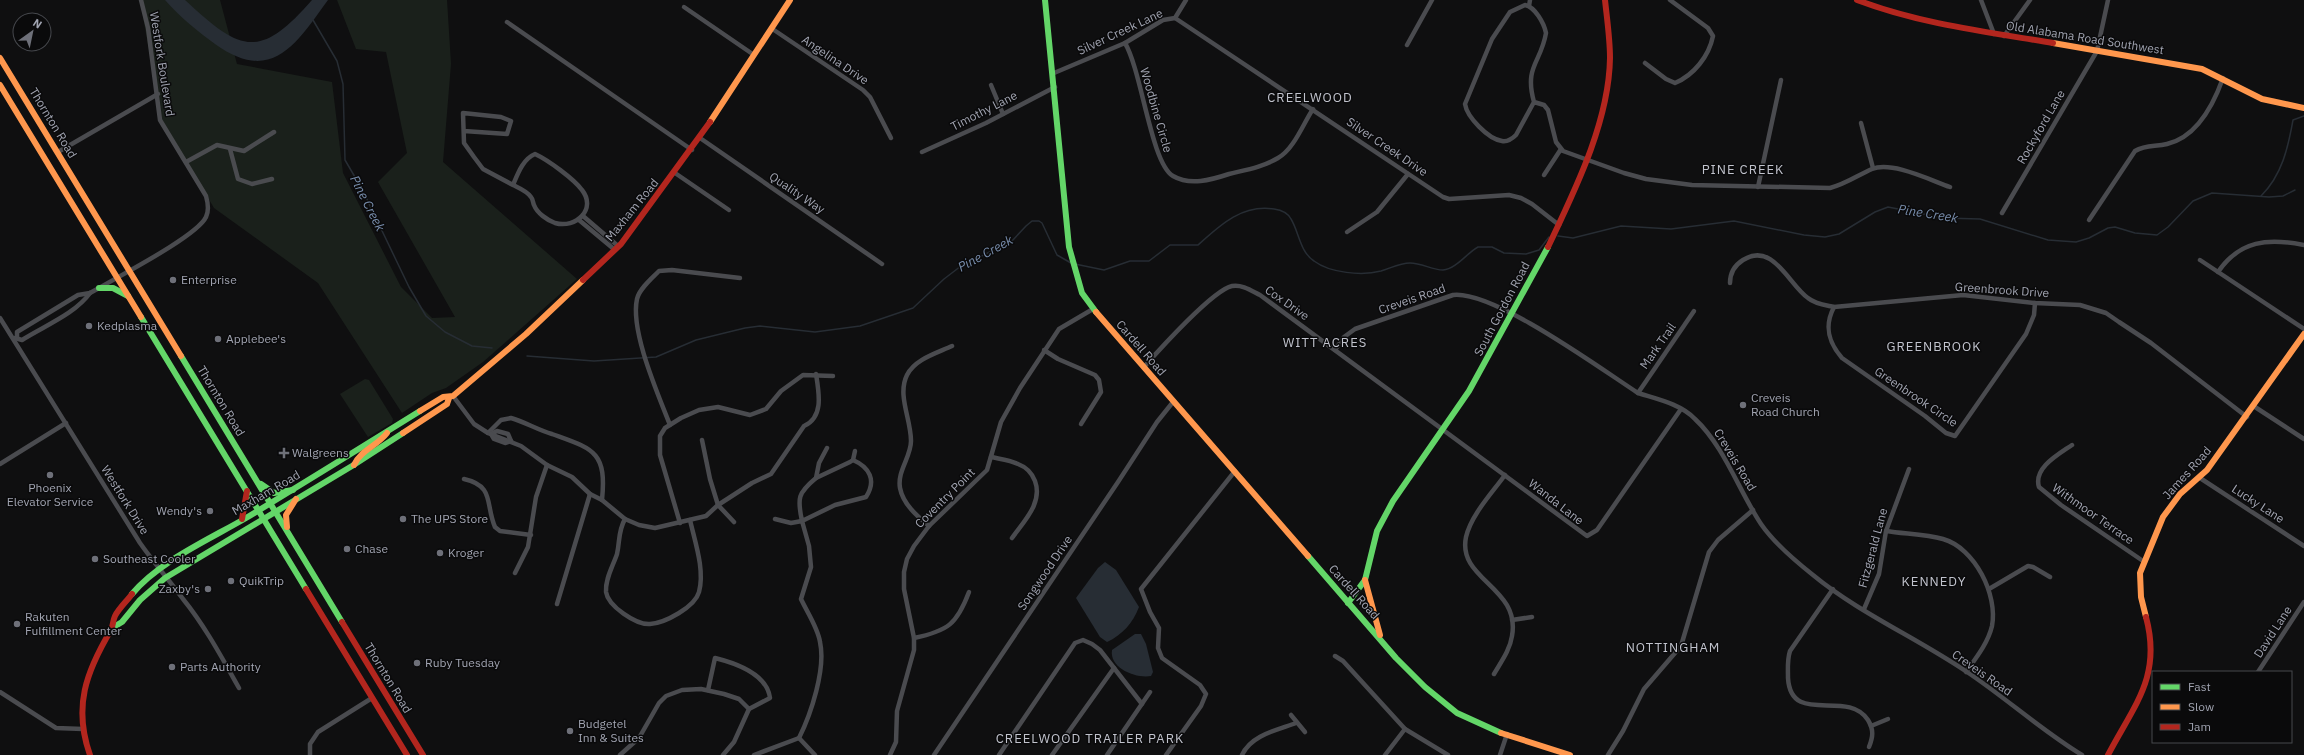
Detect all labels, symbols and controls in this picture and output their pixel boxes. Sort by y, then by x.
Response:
street label: Silver Creek Lane [1075,5,1165,58]
street label: Westfork Boulevard [147,11,178,117]
north arrow [12,12,52,52]
text: N [30,16,45,32]
street label: Old Alabama Road Southwest [2005,18,2165,57]
street label: Angelina Drive [799,32,872,88]
street label: Woodbine Circle [1137,66,1176,155]
street label: Thornton Road [26,85,80,161]
street label: Timothy Lane [948,87,1020,134]
street label: Rockyford Lane [2013,87,2068,166]
district label: CREELWOOD [1267,89,1353,106]
street label: Silver Creek Drive [1344,114,1431,180]
district label: PINE CREEK [1702,161,1784,178]
street label: Quality Way [767,168,828,217]
water label: Pine Creek [346,172,389,234]
street label: Maxham Road [602,175,661,244]
water label: Pine Creek [1897,200,1959,227]
water label: Pine Creek [955,231,1016,276]
street label: South Gordon Road [1470,259,1533,359]
place label: Enterprise [181,272,237,287]
marker: Enterprise [168,275,178,285]
street label: Greenbrook Drive [1954,279,2050,300]
street label: Creveis Road [1376,280,1447,317]
street label: Cox Drive [1262,282,1313,324]
street label: Cardell Road [1113,317,1170,378]
place label: Kedplasma [97,318,158,333]
street label: Mark Trail [1636,320,1679,372]
marker: Kedplasma [84,321,94,331]
place label: Applebee's [226,331,286,346]
marker: Applebee's [213,334,223,344]
district label: WITT ACRES [1283,334,1367,351]
district label: GREENBROOK [1886,338,1982,355]
street label: Thornton Road [194,363,248,439]
street label: Greenbrook Circle [1872,363,1961,430]
place label: Creveis Road Church [1751,390,1820,419]
marker: Creveis Road Church [1738,400,1748,410]
street label: Creveis Road [1711,426,1760,494]
street label: James Road [2159,443,2214,502]
place label: Walgreens [292,445,349,460]
marker: Walgreens [279,448,289,458]
street label: Westfork Drive [98,462,153,538]
street label: Coventry Point [912,465,978,531]
street label: Maxham Road [229,467,303,518]
marker: Phoenix Elevator Service [45,470,55,480]
street label: Wanda Lane [1526,475,1587,528]
place label: Phoenix Elevator Service [7,480,94,509]
street label: Withmoor Terrace [2050,480,2137,548]
street label: Lucky Lane [2229,481,2288,526]
place label: Wendy's [156,503,202,518]
marker: Wendy's [205,506,215,516]
street label: Fitzgerald Lane [1855,506,1890,589]
place label: The UPS Store [411,511,489,526]
marker: The UPS Store [398,514,408,524]
street label: Songwood Drive [1014,532,1075,613]
place label: Chase [355,541,389,556]
marker: Chase [342,544,352,554]
place label: Kroger [448,545,484,560]
marker: Kroger [435,548,445,558]
place label: Southeast Cooler [103,551,196,566]
marker: Southeast Cooler [90,554,100,564]
street label: Cardell Road [1326,561,1383,622]
place label: QuikTrip [239,573,284,588]
district label: KENNEDY [1902,573,1966,590]
marker: QuikTrip [226,576,236,586]
place label: Zaxby's [159,581,200,596]
marker: Zaxby's [203,584,213,594]
street label: David Lane [2250,603,2295,661]
place label: Rakuten Fulfillment Center [25,609,122,638]
marker: Rakuten Fulfillment Center [12,619,22,629]
district label: NOTTINGHAM [1626,639,1720,656]
street label: Thornton Road [361,640,415,716]
street label: Creveis Road [1949,646,2015,699]
place label: Ruby Tuesday [425,655,500,670]
marker: Ruby Tuesday [412,658,422,668]
place label: Parts Authority [180,659,261,674]
marker: Parts Authority [167,662,177,672]
legend [2152,671,2292,743]
text: Fast [2188,679,2211,694]
text: Slow [2188,699,2214,714]
place label: Budgetel Inn & Suites [578,716,644,745]
text: Jam [2188,719,2211,734]
marker: Budgetel Inn & Suites [565,726,575,736]
district label: CREELWOOD TRAILER PARK [996,730,1184,747]

